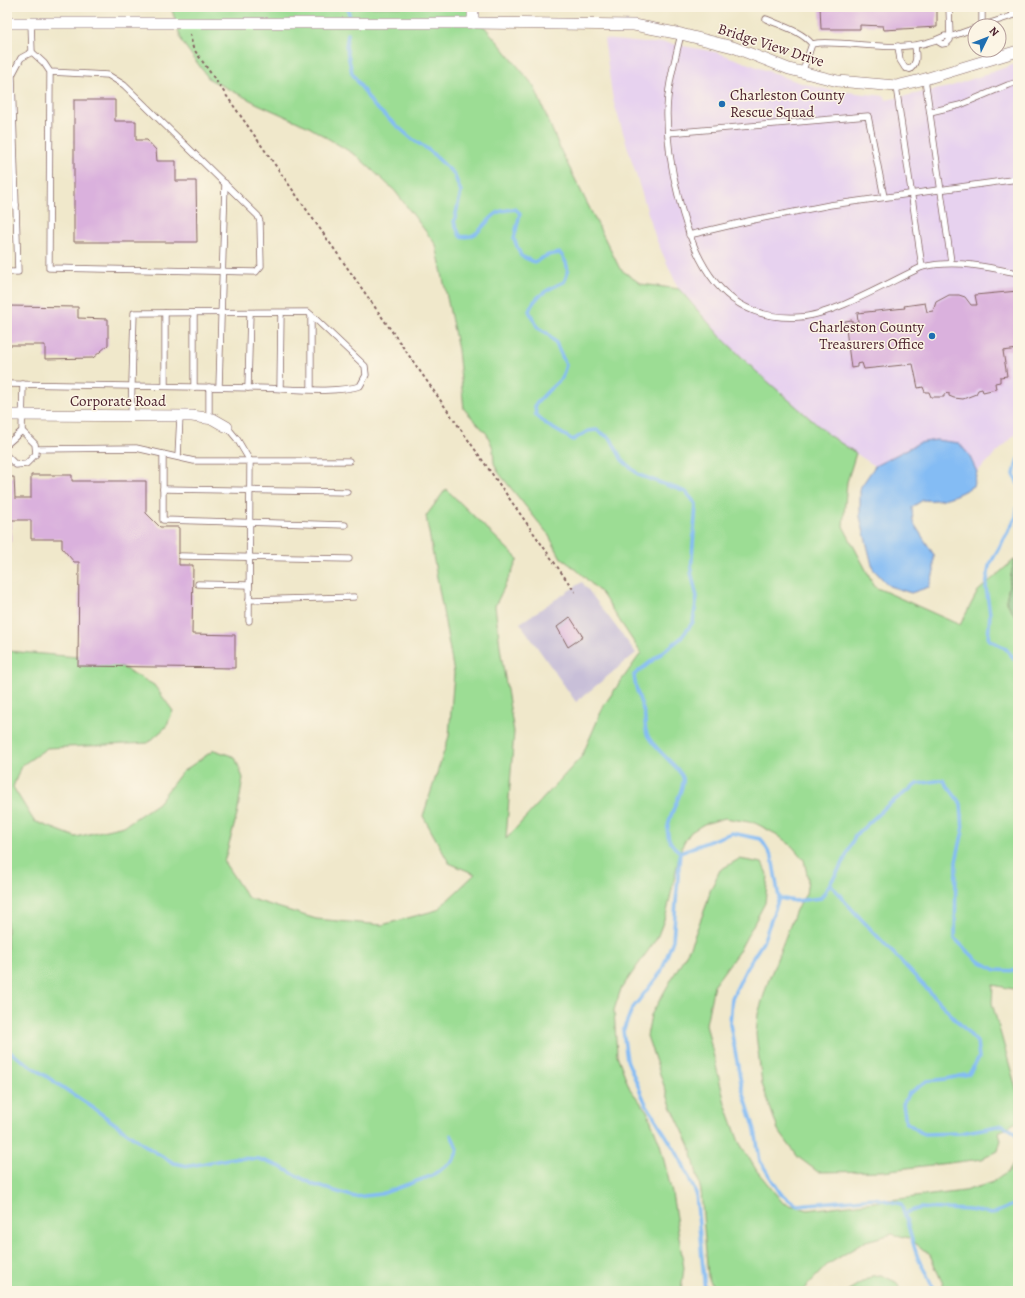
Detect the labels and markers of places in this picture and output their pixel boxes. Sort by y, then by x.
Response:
place label: Charleston County Rescue Squad [730,85,845,122]
marker: Charleston County Rescue Squad [717,99,727,109]
place label: Charleston County Treasurers Office [809,317,924,354]
marker: Charleston County Treasurers Office [927,331,937,341]

